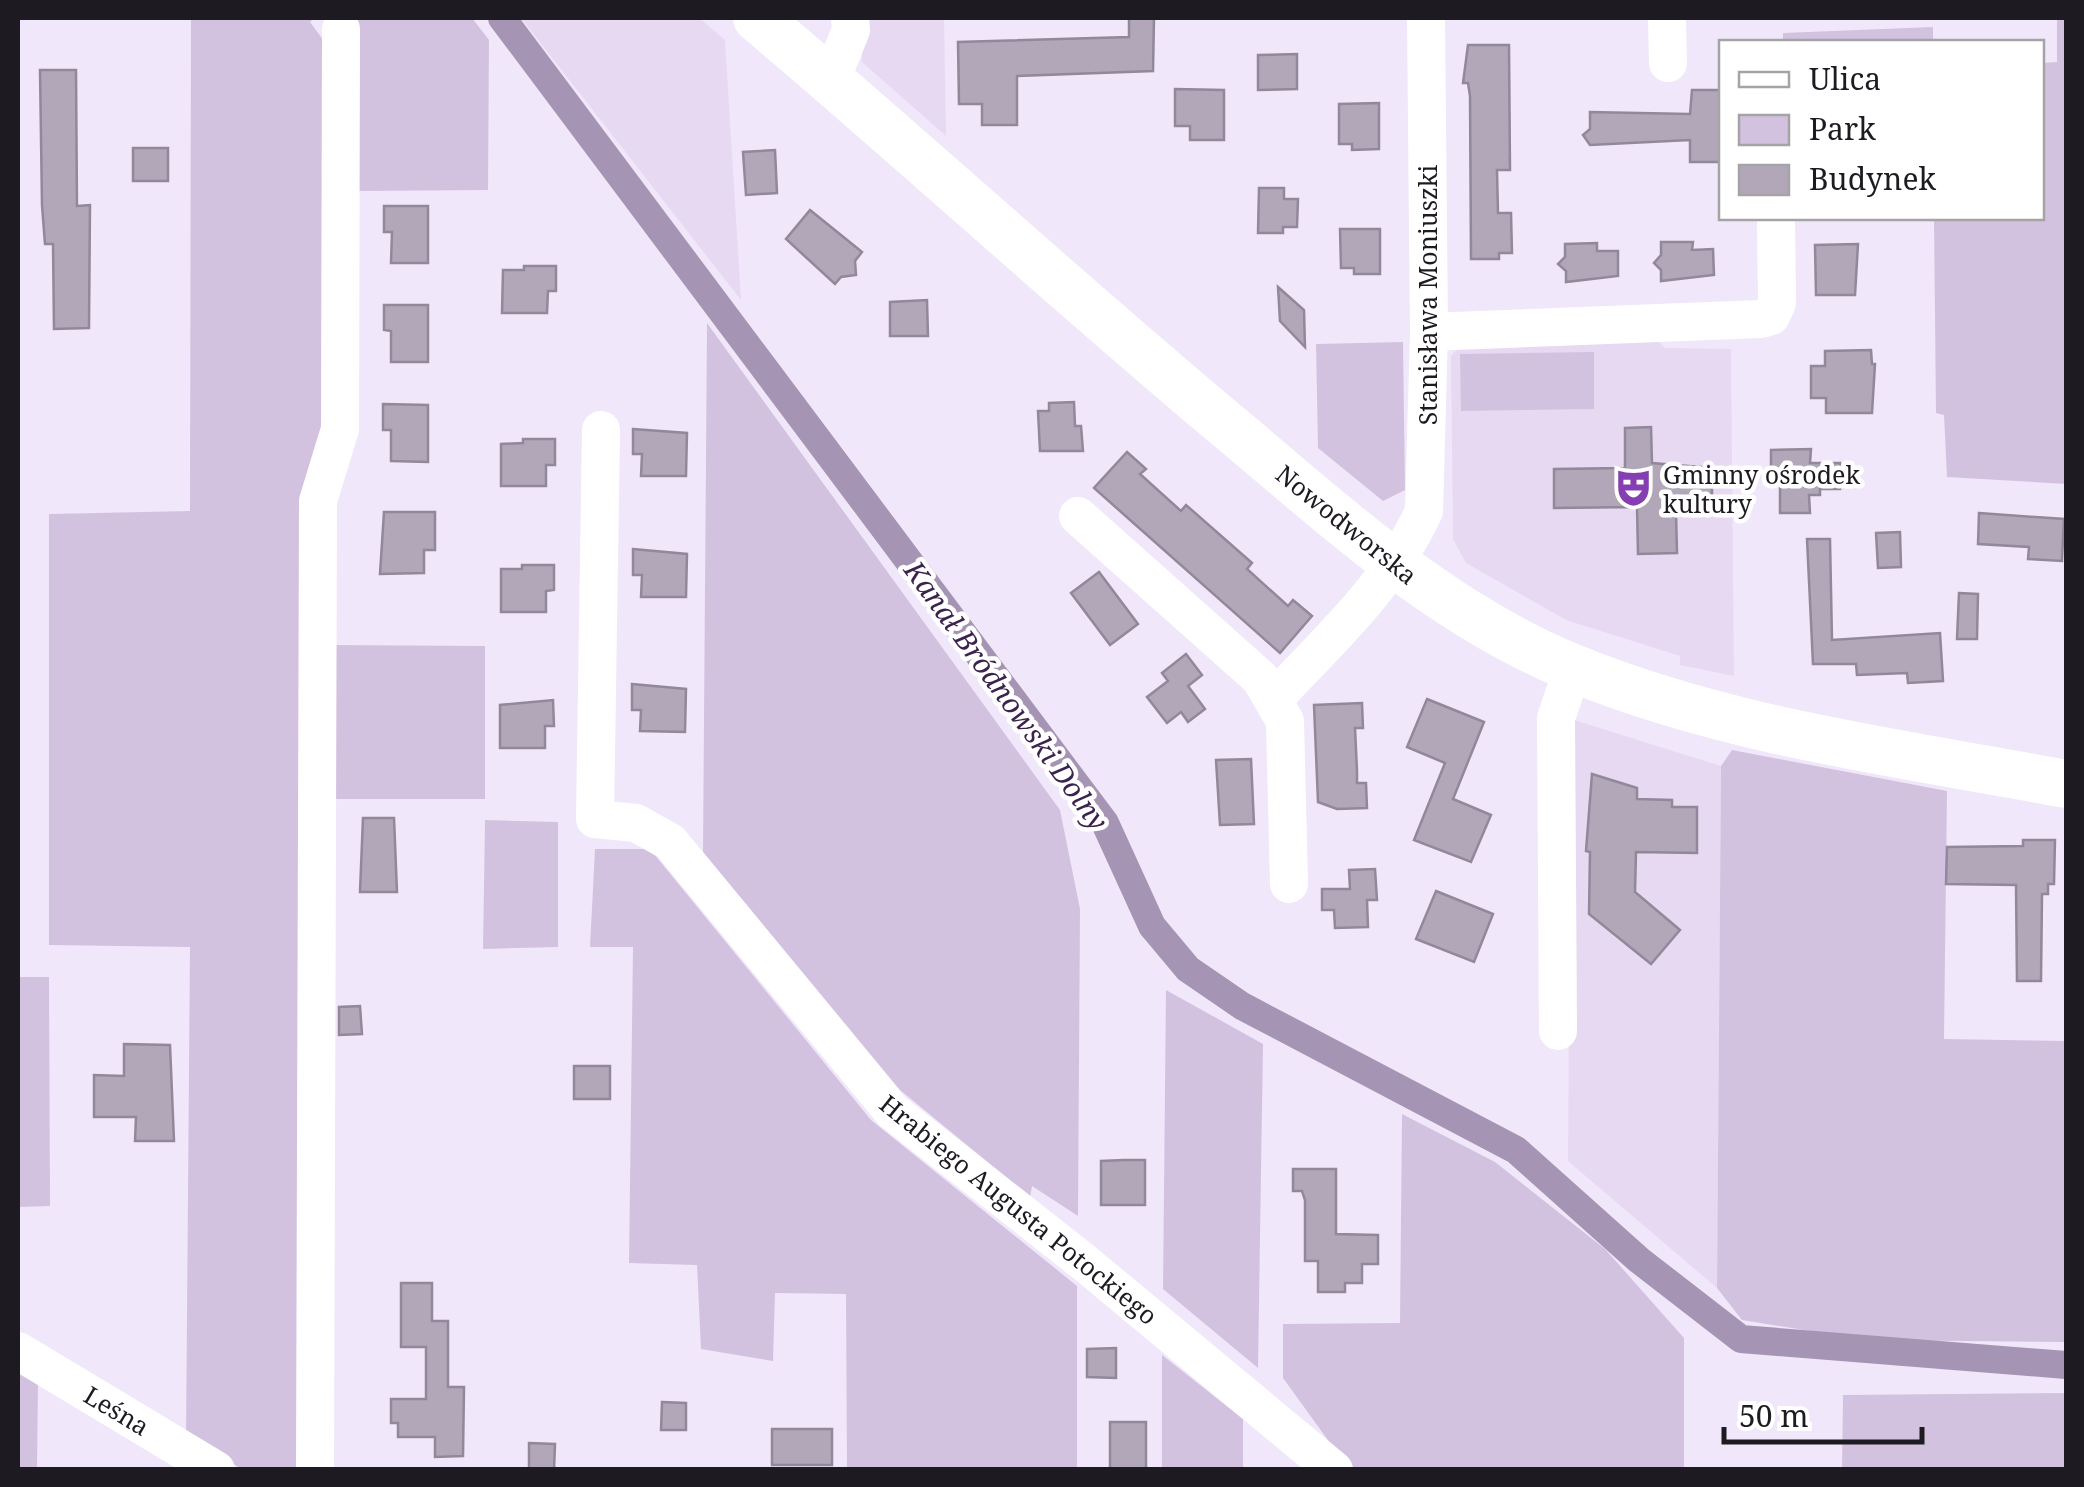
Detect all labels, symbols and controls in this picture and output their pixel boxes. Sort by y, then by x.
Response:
legend [1719,40,2044,220]
text: Ulica [1809,58,1881,99]
text: Park [1809,108,1876,149]
text: Budynek [1809,158,1936,199]
street label: Stanisława Moniuszki [1410,165,1444,425]
street label: Nowodworska [1269,456,1425,592]
place label: Gminny ośrodek kultury [1663,457,1860,520]
theatre icon: Gminny ośrodek kultury [1612,467,1654,509]
water label: Kanał Bródnowski Dolny [896,552,1118,838]
street label: Hrabiego Augusta Potockiego [873,1086,1165,1332]
street label: Leśna [78,1377,156,1443]
scale bar [1724,1382,1922,1444]
text: 50 m [1739,1395,1809,1436]

